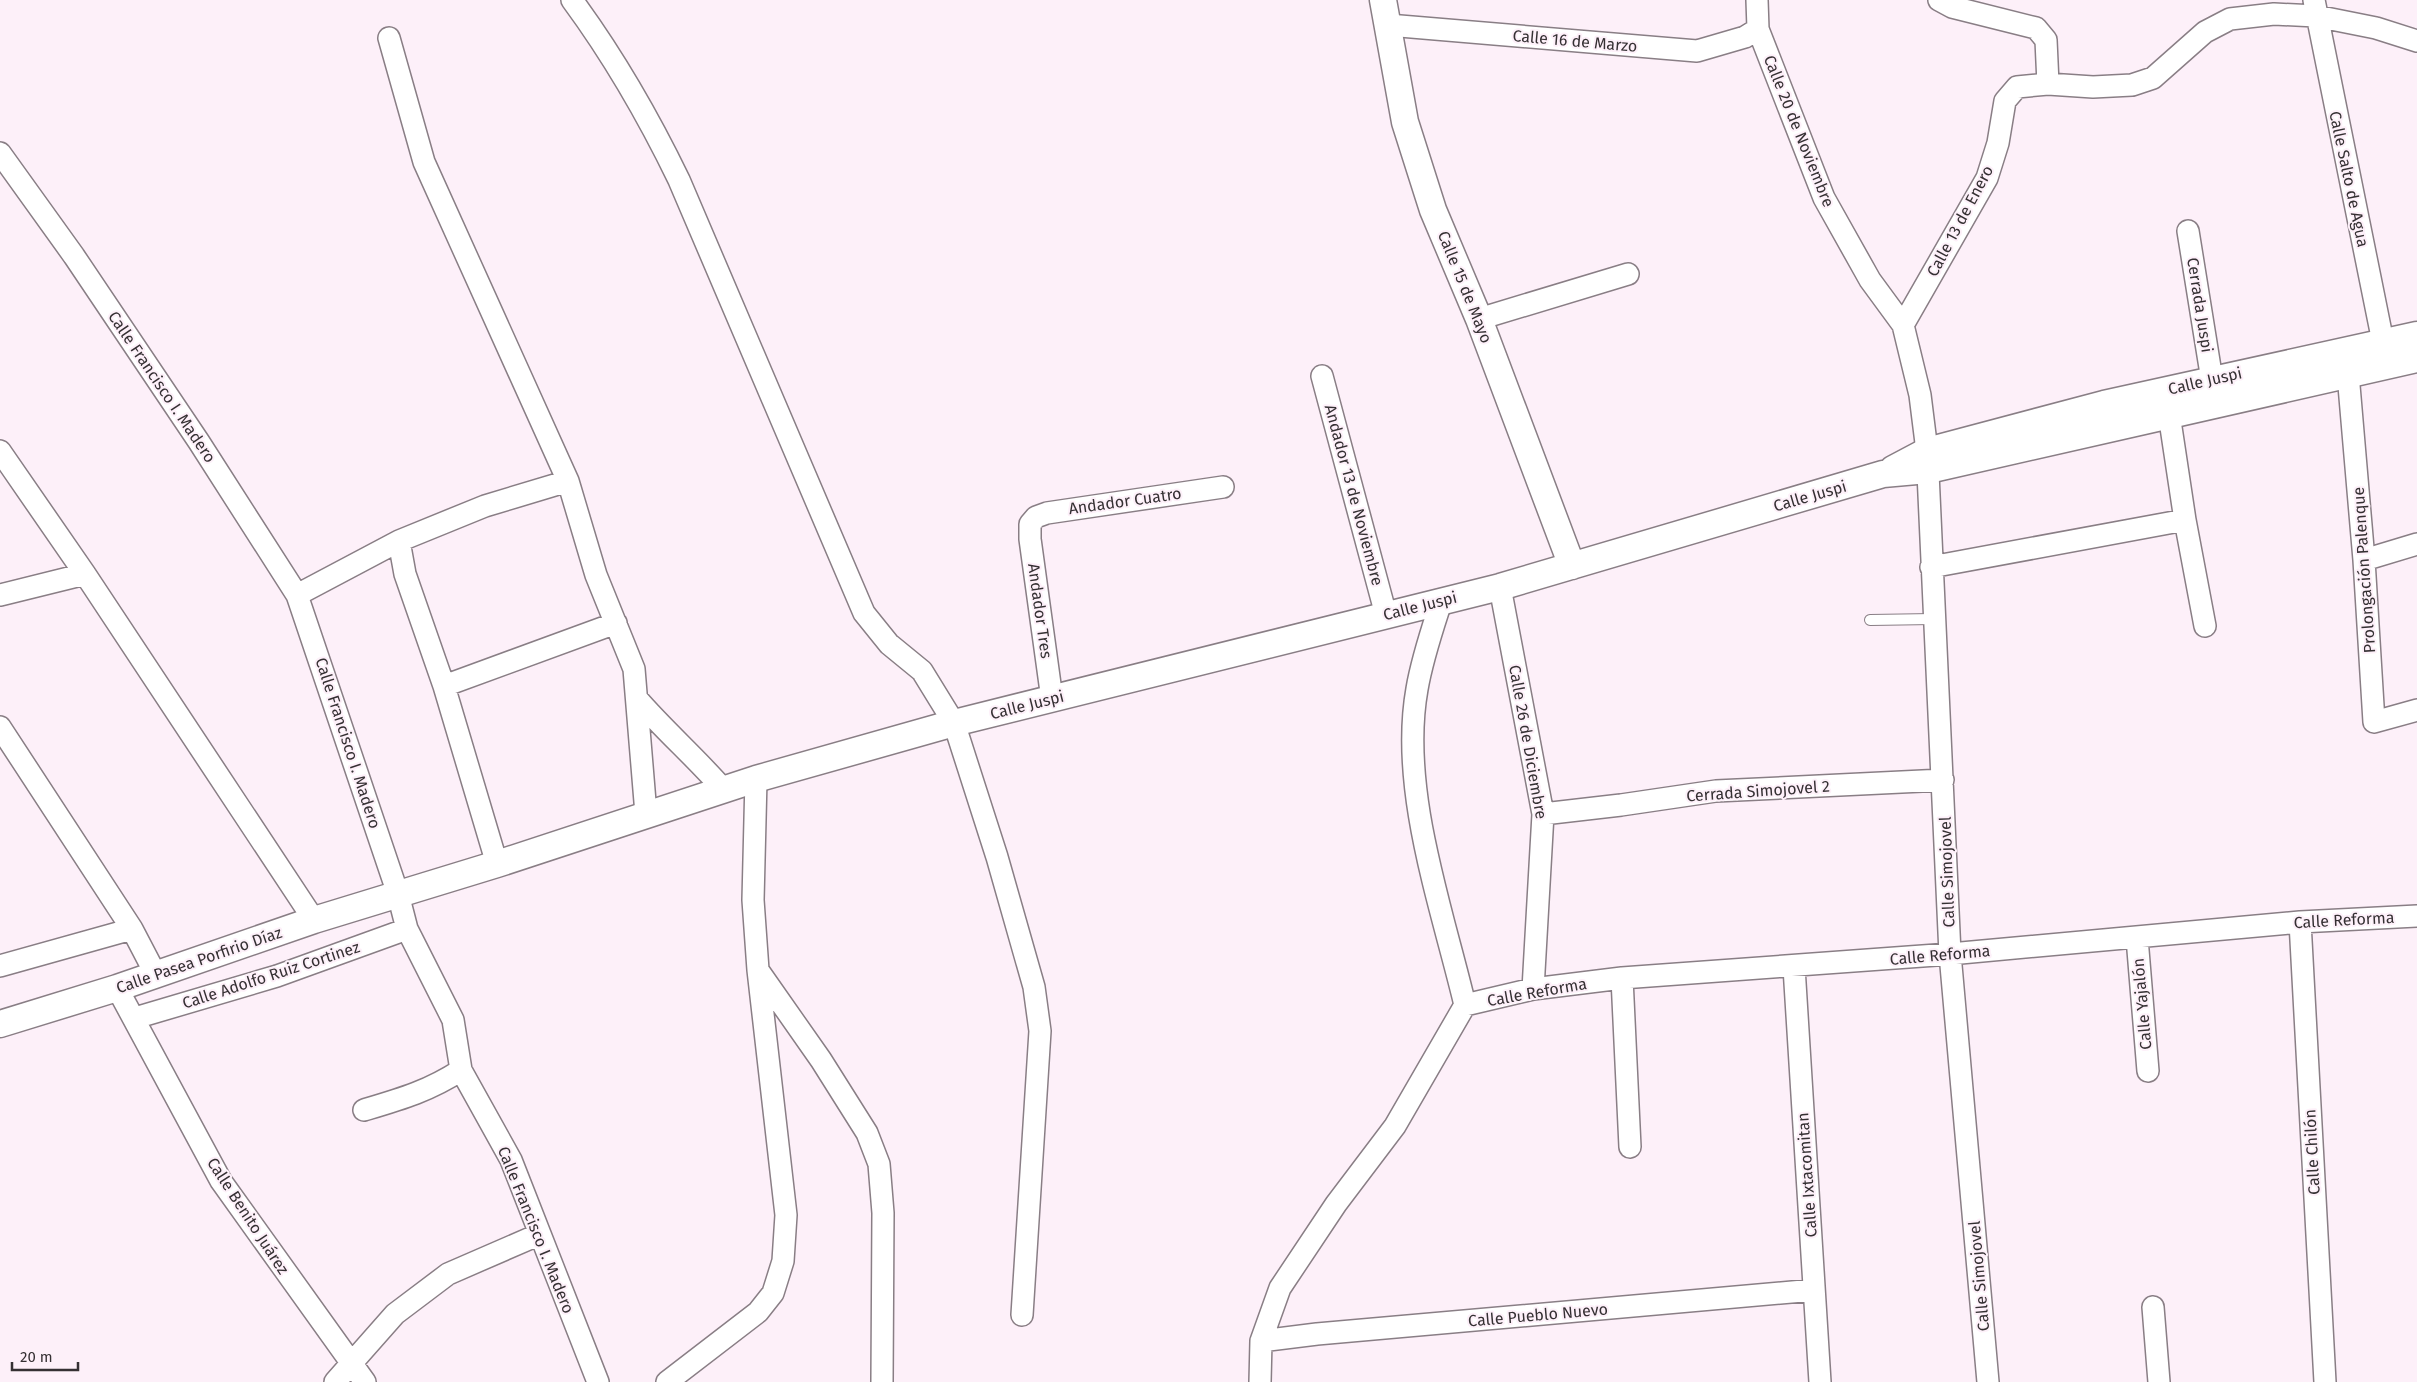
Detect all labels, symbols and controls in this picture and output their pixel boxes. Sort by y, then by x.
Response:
street label: Calle 16 de Marzo [1512,26,1638,56]
street label: Calle 20 de Noviembre [1760,52,1838,210]
street label: Calle Salto de Agua [2325,109,2373,249]
street label: Calle 13 de Enero [1923,162,1997,280]
street label: Calle 15 de Mayo [1434,228,1496,346]
street label: Cerrada Juspi [2183,256,2217,354]
street label: Calle Francisco I. Madero [104,308,220,466]
street label: Calle Juspi [2166,363,2244,399]
street label: Andador 13 de Noviembre [1321,402,1387,588]
street label: Calle Juspi [1771,476,1849,516]
street label: Andador Cuatro [1067,484,1183,518]
street label: Prolongación Palenque [2349,486,2379,654]
street label: Andador Tres [1024,562,1056,660]
street label: Calle Juspi [1381,588,1459,624]
street label: Calle Francisco I. Madero [311,655,385,831]
street label: Calle 26 de Diciembre [1505,663,1551,821]
street label: Calle Juspi [988,687,1066,723]
street label: Cerrada Simojovel 2 [1686,777,1830,805]
street label: Calle Simojovel [1936,816,1958,928]
street label: Calle Reforma [2293,908,2395,932]
street label: Calle Pasea Porfirio Díaz [114,923,284,997]
street label: Calle Adolfo Ruiz Cortinez [180,937,362,1013]
street label: Calle Reforma [1889,941,1991,969]
street label: Calle Yajalón [2129,957,2155,1051]
street label: Calle Reforma [1486,974,1588,1010]
street label: Calle Chilón [2300,1109,2324,1195]
street label: Calle Ixtacomitan [1793,1112,1821,1238]
street label: Calle Francisco I. Madero [494,1144,578,1316]
street label: Calle Benito Juárez [203,1154,293,1278]
street label: Calle Simojovel [1965,1220,1993,1332]
street label: Calle Pueblo Nuevo [1467,1299,1609,1331]
scale bar [12,1340,79,1372]
text: 20 m [20,1348,53,1366]

